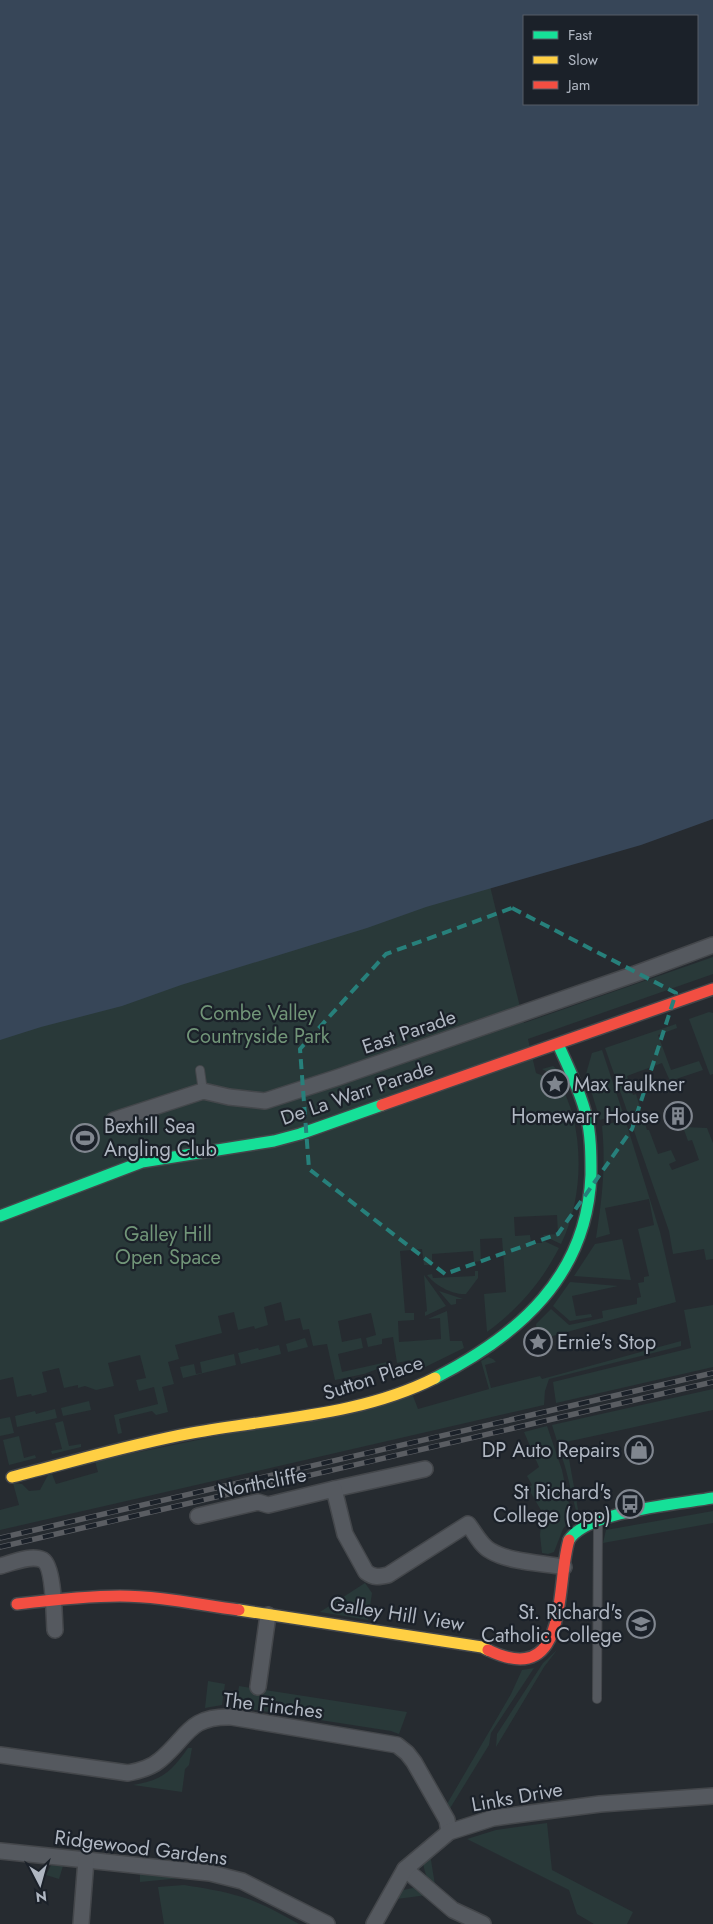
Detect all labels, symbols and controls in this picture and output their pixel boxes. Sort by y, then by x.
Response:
legend [523,15,698,105]
text: Fast [568,24,592,46]
text: Slow [568,49,599,71]
text: Jam [566,74,591,96]
park label: Combe Valley Countryside Park [186,999,330,1051]
street label: East Parade [358,1002,460,1062]
street label: De La Warr Parade [277,1053,437,1133]
place icon: Max Faulkner [540,1069,570,1099]
place label: Max Faulkner [574,1070,685,1099]
building icon: Homewarr House [663,1101,693,1131]
place label: Homewarr House [511,1102,659,1131]
place label: Bexhill Sea Angling Club [104,1112,217,1164]
sports icon: Bexhill Sea Angling Club [70,1123,100,1153]
park label: Galley Hill Open Space [115,1220,221,1272]
place icon: Ernie's Stop [523,1327,553,1357]
place label: Ernie's Stop [557,1328,656,1357]
street label: Sutton Place [319,1348,427,1408]
shop icon: DP Auto Repairs [624,1435,654,1465]
place label: DP Auto Repairs [482,1436,620,1465]
street label: Northcliffe [215,1460,309,1506]
place label: St Richard's College (opp) [493,1478,611,1530]
bus stop icon: St Richard's College (opp) [615,1489,645,1519]
street label: Galley Hill View [328,1589,467,1639]
place label: St. Richard's Catholic College [481,1598,622,1650]
school or university icon: St. Richard's Catholic College [626,1609,656,1639]
street label: The Finches [221,1686,325,1726]
street label: Links Drive [469,1775,565,1819]
street label: Ridgewood Gardens [53,1823,229,1873]
north arrow [15,1859,65,1909]
text: N [35,1886,48,1907]

